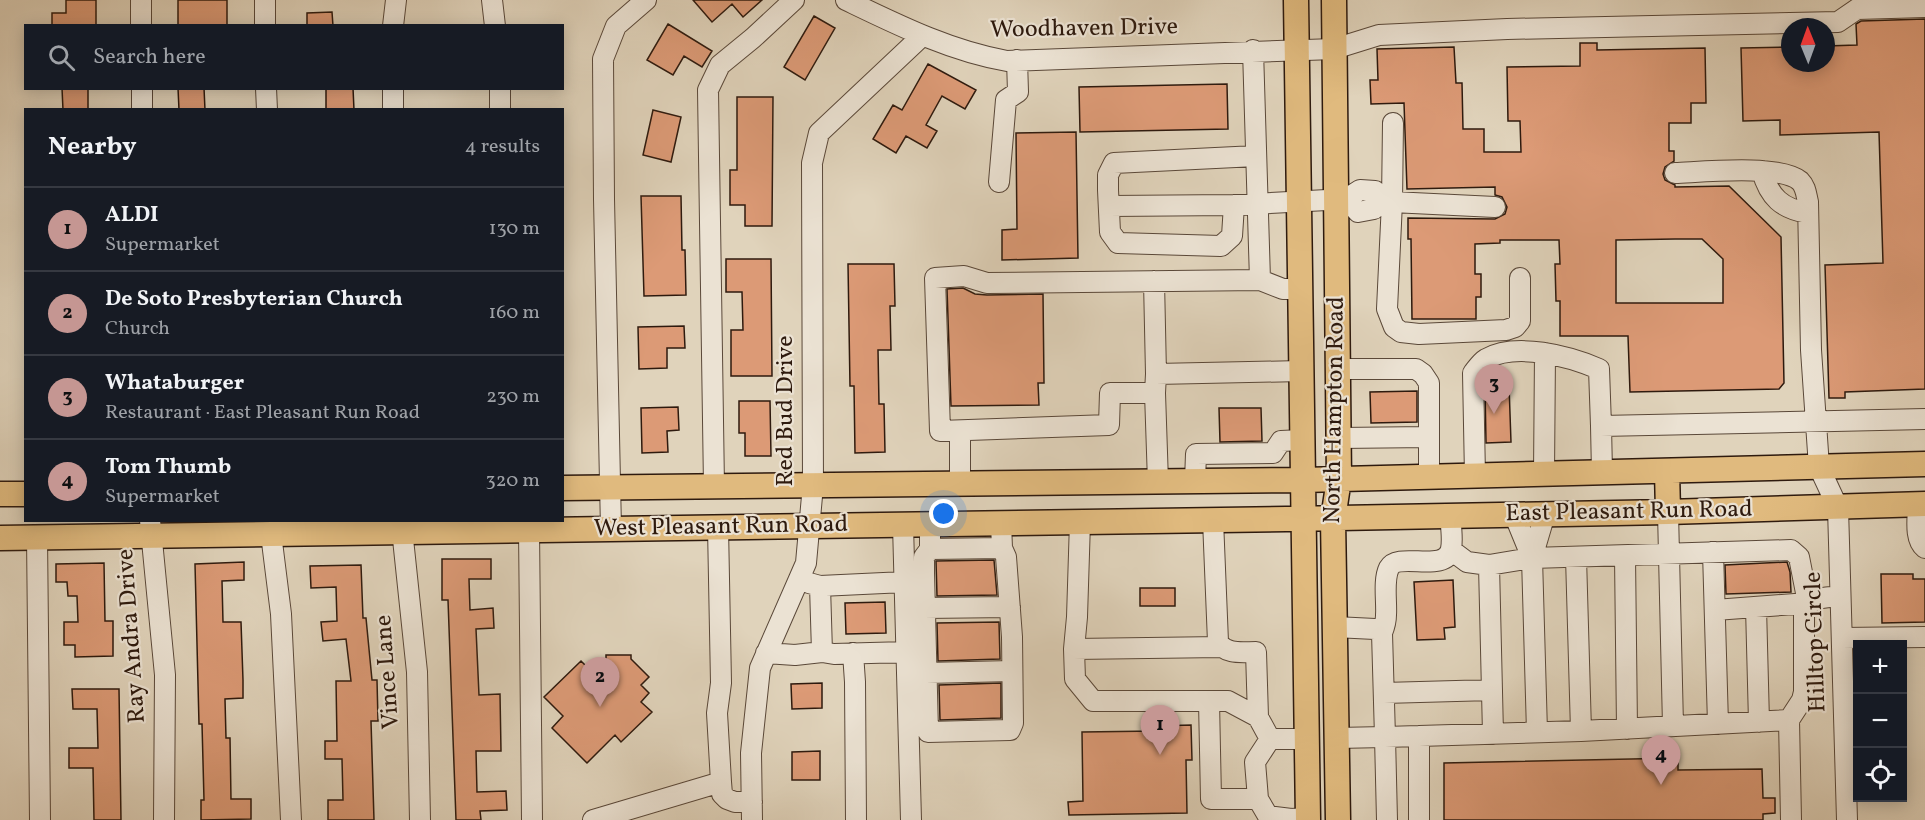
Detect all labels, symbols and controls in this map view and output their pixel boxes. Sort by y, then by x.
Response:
street label: Woodhaven Drive [990,10,1178,48]
north arrow [1781,18,1835,72]
search box [24,24,564,90]
icon: search [45,41,78,74]
text: Search here [93,42,206,73]
text: Nearby [48,129,137,165]
text: 4 results [465,133,540,161]
text: ALDI [105,200,158,231]
text: 1 [63,215,72,243]
text: 130 m [489,215,540,243]
text: Supermarket [105,231,220,259]
text: De Soto Presbyterian Church [105,284,403,315]
street label: North Hampton Road [1316,296,1354,524]
text: 2 [62,299,73,327]
text: 160 m [488,299,540,327]
text: Church [105,315,170,343]
street label: Red Bud Drive [769,335,803,487]
pin: 3 [1474,364,1514,414]
text: Whataburger [105,368,244,399]
text: 3 [62,383,73,411]
text: 230 m [486,383,540,411]
text: Restaurant · East Pleasant Run Road [105,399,420,427]
text: Tom Thumb [105,452,231,483]
text: 4 [61,467,74,495]
text: 320 m [485,467,540,495]
text: Supermarket [105,483,220,511]
street label: East Pleasant Run Road [1505,493,1753,531]
your location [929,499,958,528]
street label: West Pleasant Run Road [593,508,849,546]
street label: Ray Andra Drive [109,548,155,724]
street label: Hilltop Circle [1797,571,1835,713]
street label: Vince Lane [367,614,409,730]
map controls [1853,640,1907,802]
button: + [1853,640,1907,694]
pin: 2 [580,658,620,707]
button: − [1853,694,1907,748]
pin: 1 [1140,706,1180,755]
pin: 4 [1642,736,1680,785]
button: locate [1853,748,1907,802]

